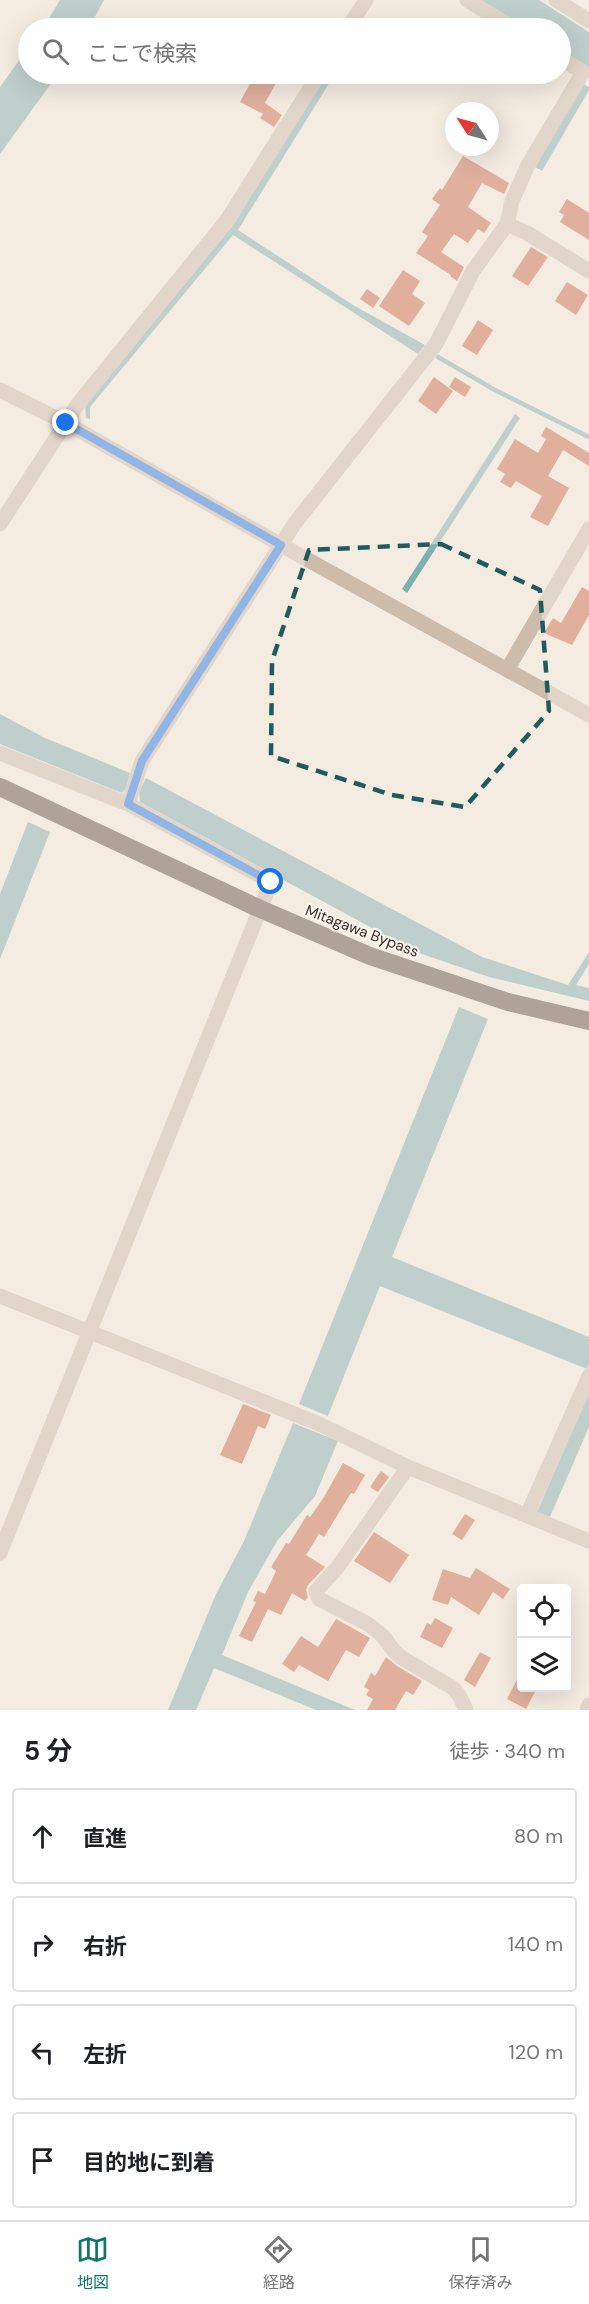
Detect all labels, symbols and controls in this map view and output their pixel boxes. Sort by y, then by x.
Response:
search box [18,18,571,84]
icon: search [39,35,72,68]
text: ここで検索 [87,39,197,68]
north arrow [445,102,499,156]
route end [52,409,78,435]
route start [257,868,283,894]
street label: Mitagawa Bypass [302,900,422,962]
map controls [517,1584,571,1692]
button: locate [517,1584,571,1638]
button: layers [517,1638,571,1692]
text: 5 分 [24,1734,72,1768]
text: 徒歩 · 340 m [450,1738,565,1764]
icon: ahead [26,1820,59,1853]
text: 80 m [514,1823,563,1849]
text: 直進 [83,1824,127,1853]
icon: right [26,1928,59,1961]
text: 140 m [508,1931,563,1957]
text: 右折 [83,1932,127,1961]
icon: left [26,2036,59,2069]
text: 120 m [509,2039,563,2065]
text: 左折 [83,2040,127,2069]
icon: arrive [26,2144,59,2177]
text: 目的地に到着 [83,2148,215,2177]
tab: 地図 [76,2233,109,2293]
tab: 経路 [262,2233,295,2293]
tab: 保存済み [448,2233,512,2293]

